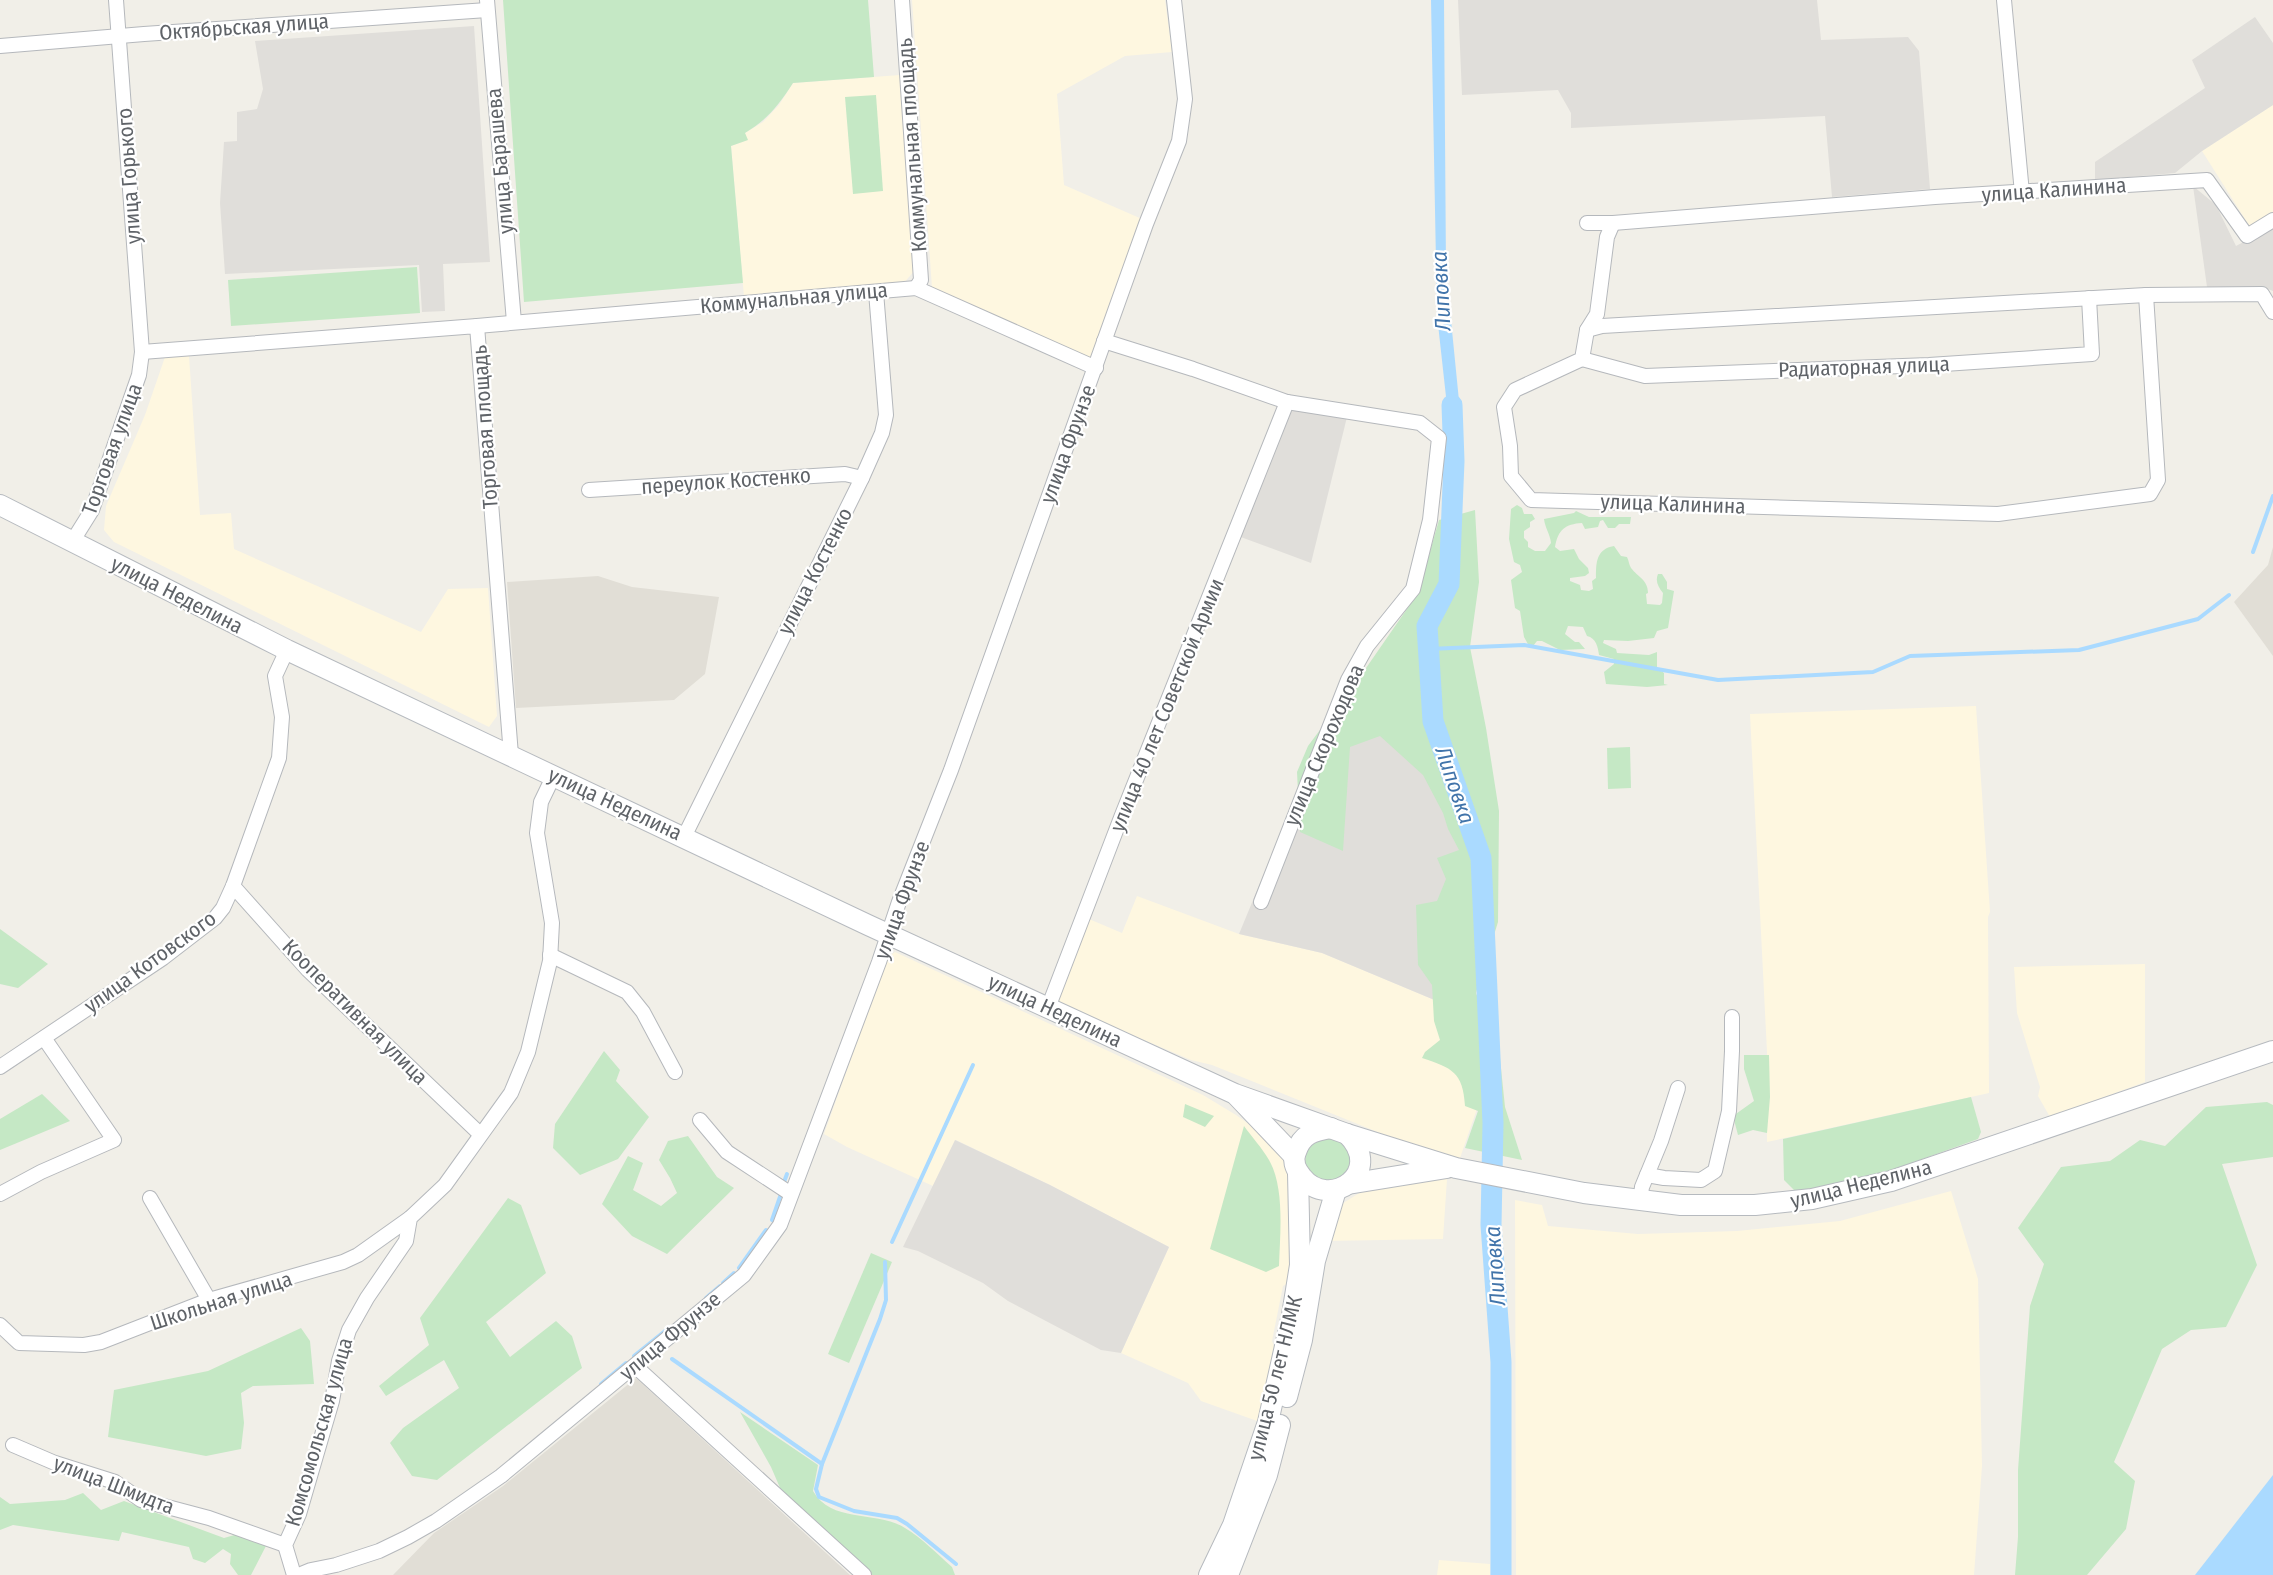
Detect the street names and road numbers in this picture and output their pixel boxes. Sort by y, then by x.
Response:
street label: Октябрьская улица [158,8,330,46]
street label: Коммунальная площадь [892,37,932,253]
street label: улица Барашева [481,87,519,235]
street label: улица Горького [111,107,147,245]
street label: улица Калинина [1981,172,2127,208]
street label: Коммунальная улица [699,277,889,319]
street label: Торговая площадь [466,344,504,510]
street label: Радиаторная улица [1778,351,1950,383]
street label: Торговая улица [76,380,148,518]
street label: улица Фрунзе [1035,381,1101,507]
street label: переулок Костенко [640,462,812,500]
street label: улица Калинина [1600,488,1746,520]
street label: улица Костенко [772,503,858,639]
street label: улица Неделина [107,551,247,639]
street label: улица 40 лет Советской Армии [1104,575,1230,835]
street label: улица Скороходова [1278,660,1370,830]
street label: улица Неделина [544,762,686,846]
street label: улица Фрунзе [869,837,935,963]
street label: улица Котовского [79,905,221,1019]
street label: Кооперативная улица [277,934,433,1090]
street label: улица Неделина [984,969,1126,1053]
street label: улица Неделина [1788,1154,1934,1214]
street label: Школьная улица [147,1266,295,1336]
street label: улица Фрунзе [614,1286,726,1386]
street label: улица 50 лет НЛМК [1242,1292,1308,1463]
street label: Комсомольская улица [280,1335,358,1529]
street label: улица Шмидта [50,1450,178,1520]

